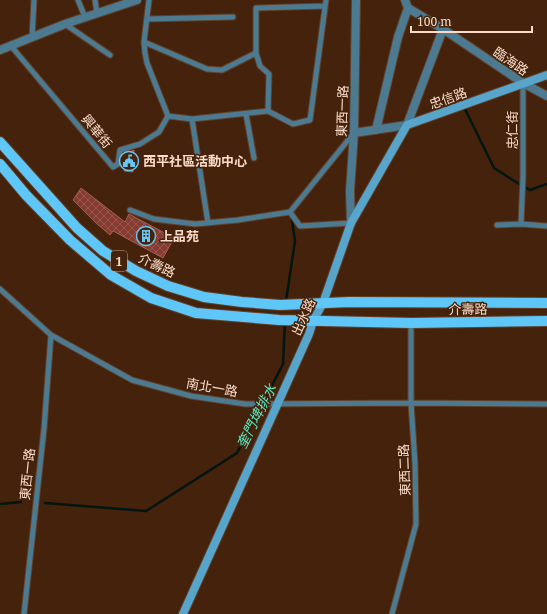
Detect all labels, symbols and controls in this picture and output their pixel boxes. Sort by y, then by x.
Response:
scale bar [411,8,532,34]
text: 100 m [417,13,452,30]
street label: 臨海路 [490,43,532,79]
street label: 忠信路 [427,83,469,113]
street label: 東西一路 [332,85,352,137]
street label: 興華街 [78,110,116,152]
street label: 忠仁街 [503,110,521,150]
public building icon: 西平社區活動中心 [118,150,140,172]
place label: 西平社區活動中心 [143,152,247,170]
building icon: 上品苑 [135,225,157,247]
place label: 上品苑 [160,227,199,245]
street label: 介壽路 [136,249,178,281]
road number: 1 [111,251,127,271]
street label: 出水路 [287,296,319,338]
street label: 介壽路 [448,300,488,318]
street label: 南北一路 [185,374,239,400]
water label: 奎門埤排水 [232,380,281,451]
street label: 東西二路 [394,444,414,496]
street label: 東西一路 [15,447,39,501]

